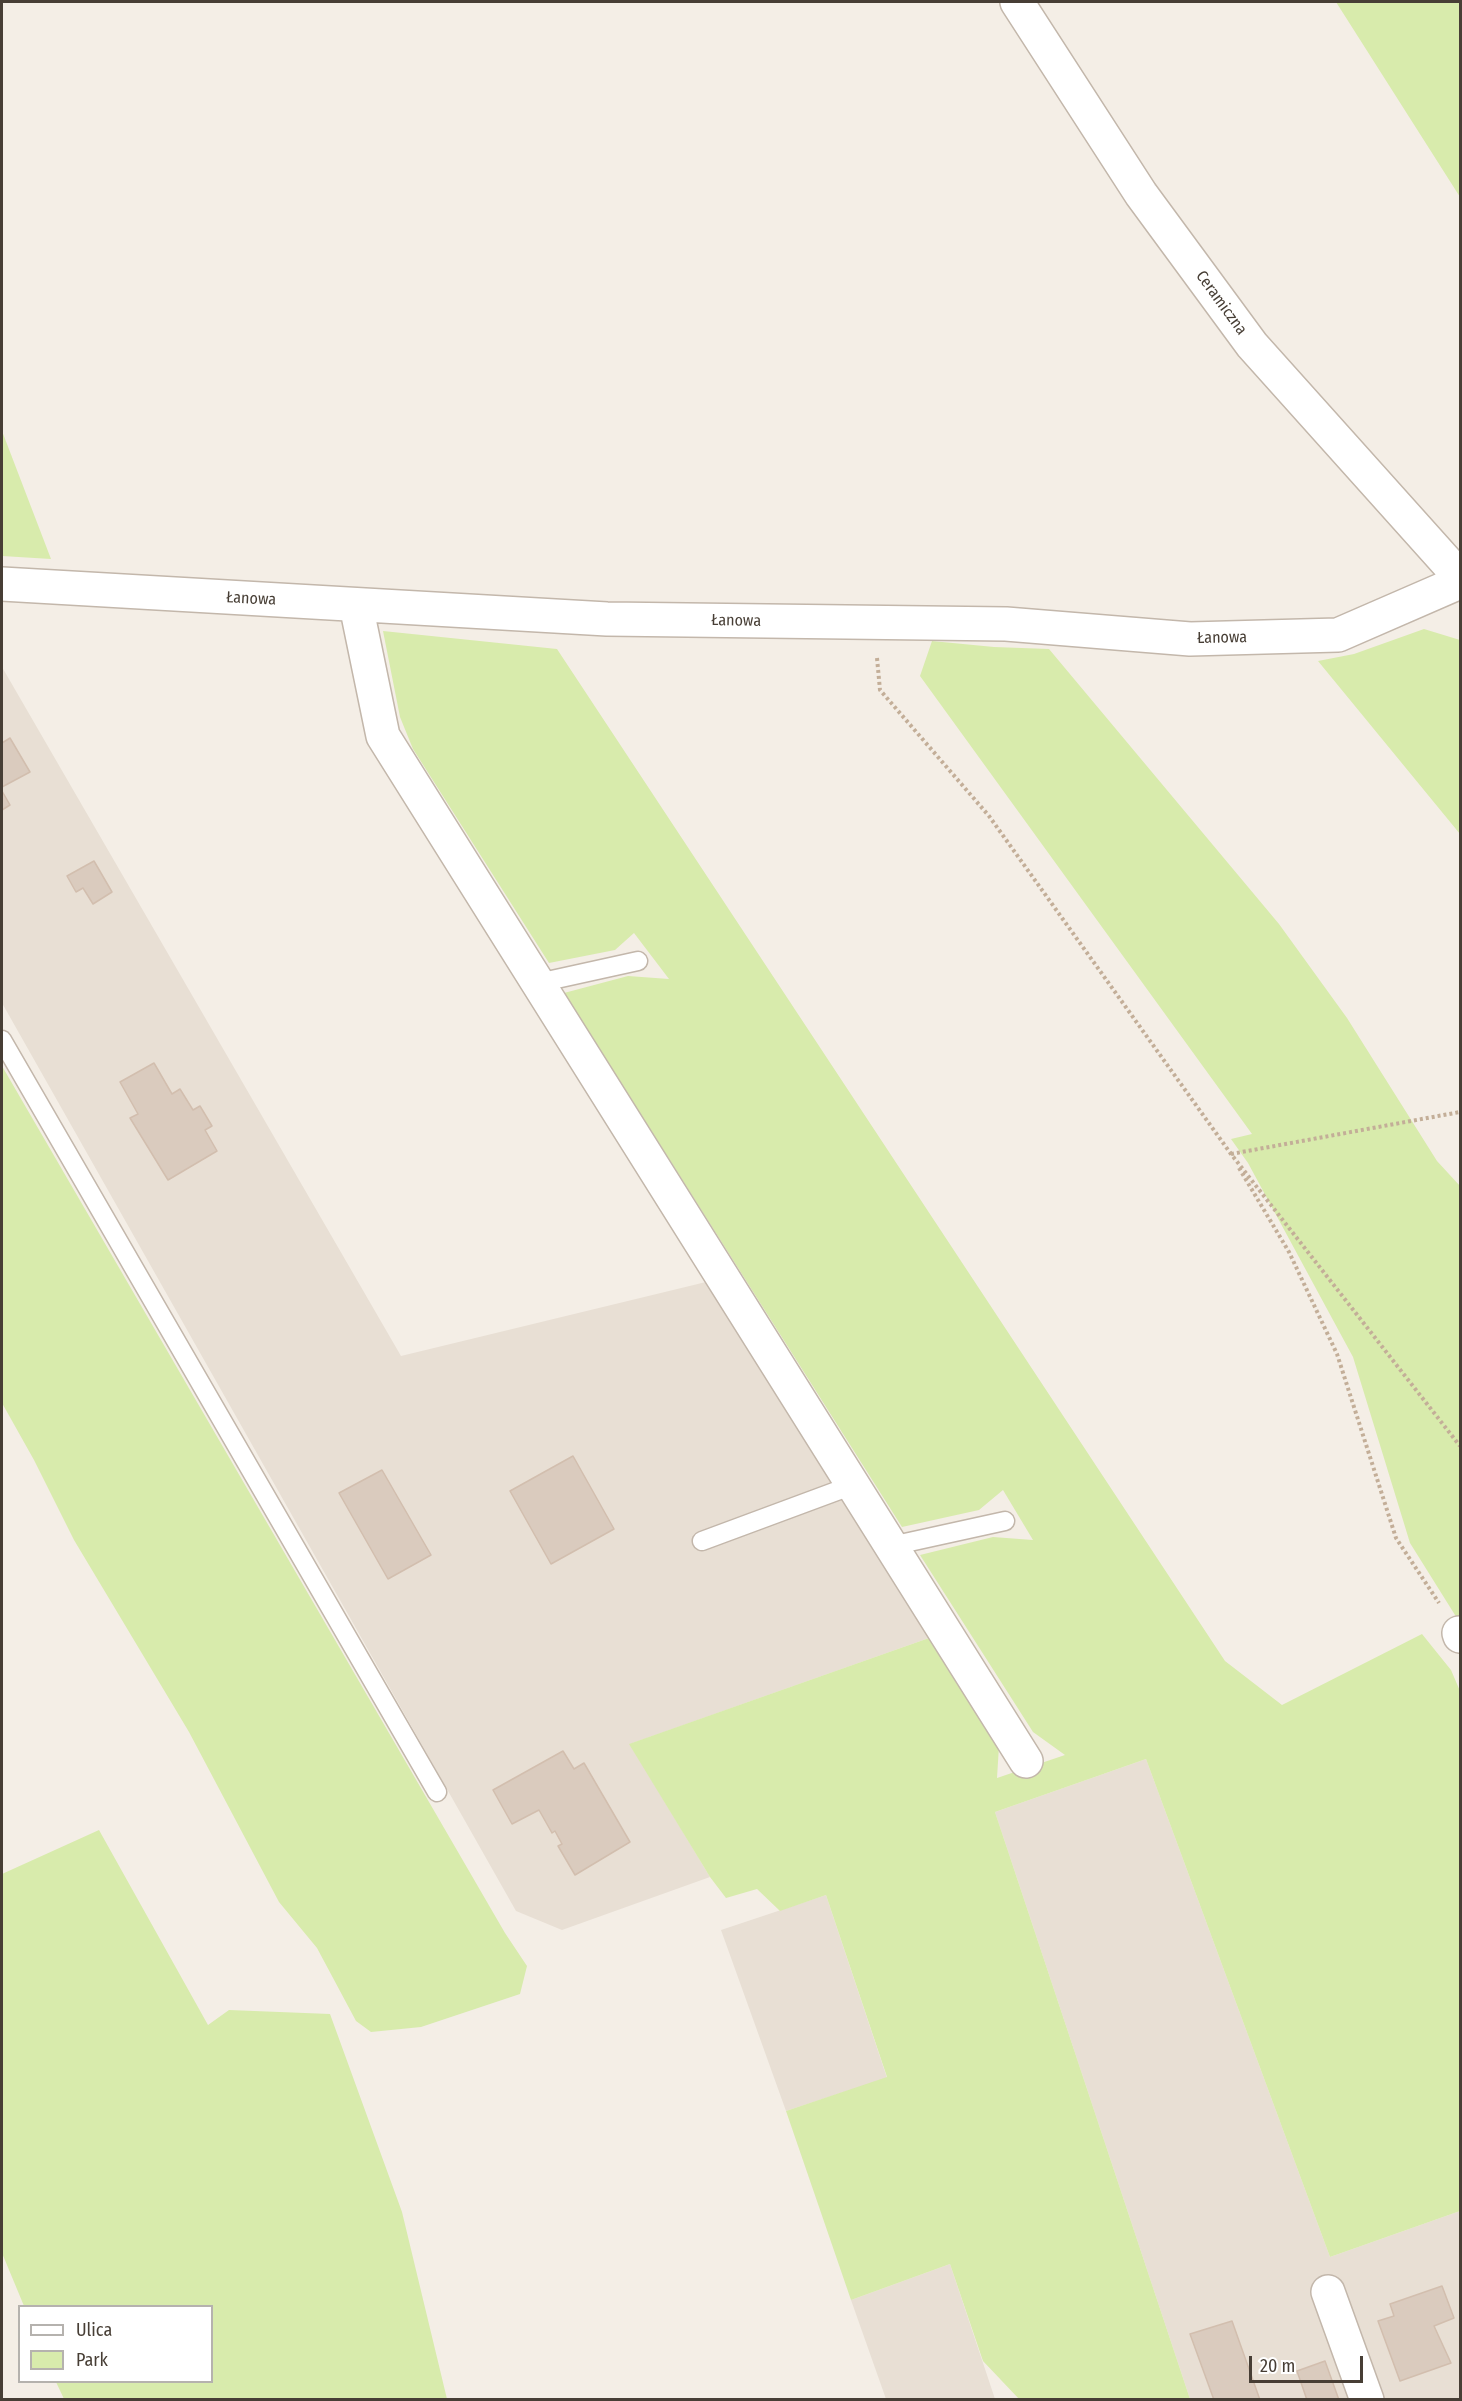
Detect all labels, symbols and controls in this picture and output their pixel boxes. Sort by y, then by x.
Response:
street label: Ceramiczna [1191,267,1251,339]
street label: Łanowa [225,588,277,610]
street label: Łanowa [711,611,761,631]
street label: Łanowa [1197,628,1247,648]
legend [18,2305,213,2383]
text: Ulica [76,2319,112,2341]
scale bar [1252,2344,1366,2382]
text: Park [76,2349,108,2371]
text: 20 m [1260,2355,1295,2377]

